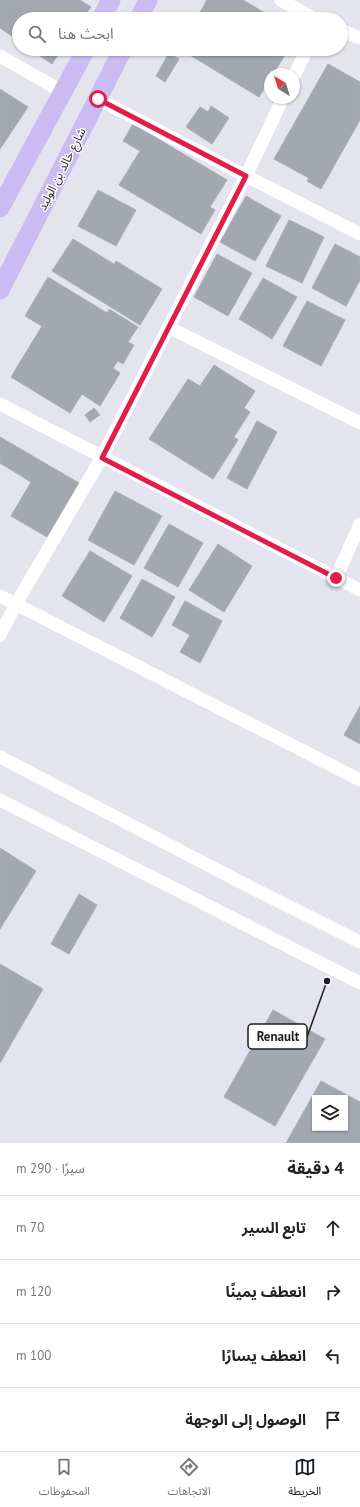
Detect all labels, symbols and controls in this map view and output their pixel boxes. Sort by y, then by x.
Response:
search box [12,12,348,56]
icon: search [26,23,48,45]
text: ابحث هنا [58,24,114,43]
north arrow [264,68,300,104]
route start [89,90,107,108]
street label: شارع خالد بن الوليد [34,125,91,213]
route end [327,569,345,587]
callout: Renault [248,1024,307,1049]
text: Renault [257,1028,300,1045]
map controls [312,1095,348,1131]
button: layers [312,1095,348,1131]
text: 4 دقيقة [287,1157,344,1179]
text: سيرًا · 290 m [16,1160,85,1177]
icon: ahead [322,1217,344,1239]
text: تابع السير [242,1218,306,1237]
text: 70 m [16,1219,44,1236]
icon: right [322,1281,344,1303]
text: انعطف يمينًا [226,1282,306,1301]
text: 120 m [16,1283,51,1300]
icon: left [322,1345,344,1367]
text: انعطف يسارًا [222,1346,306,1365]
text: 100 m [16,1347,51,1364]
icon: arrive [322,1409,344,1431]
text: الوصول إلى الوجهة [185,1410,306,1429]
tab: المحفوظات [39,1456,90,1503]
tab: الاتجاهات [168,1456,211,1503]
tab: الخريطة [288,1456,321,1503]

